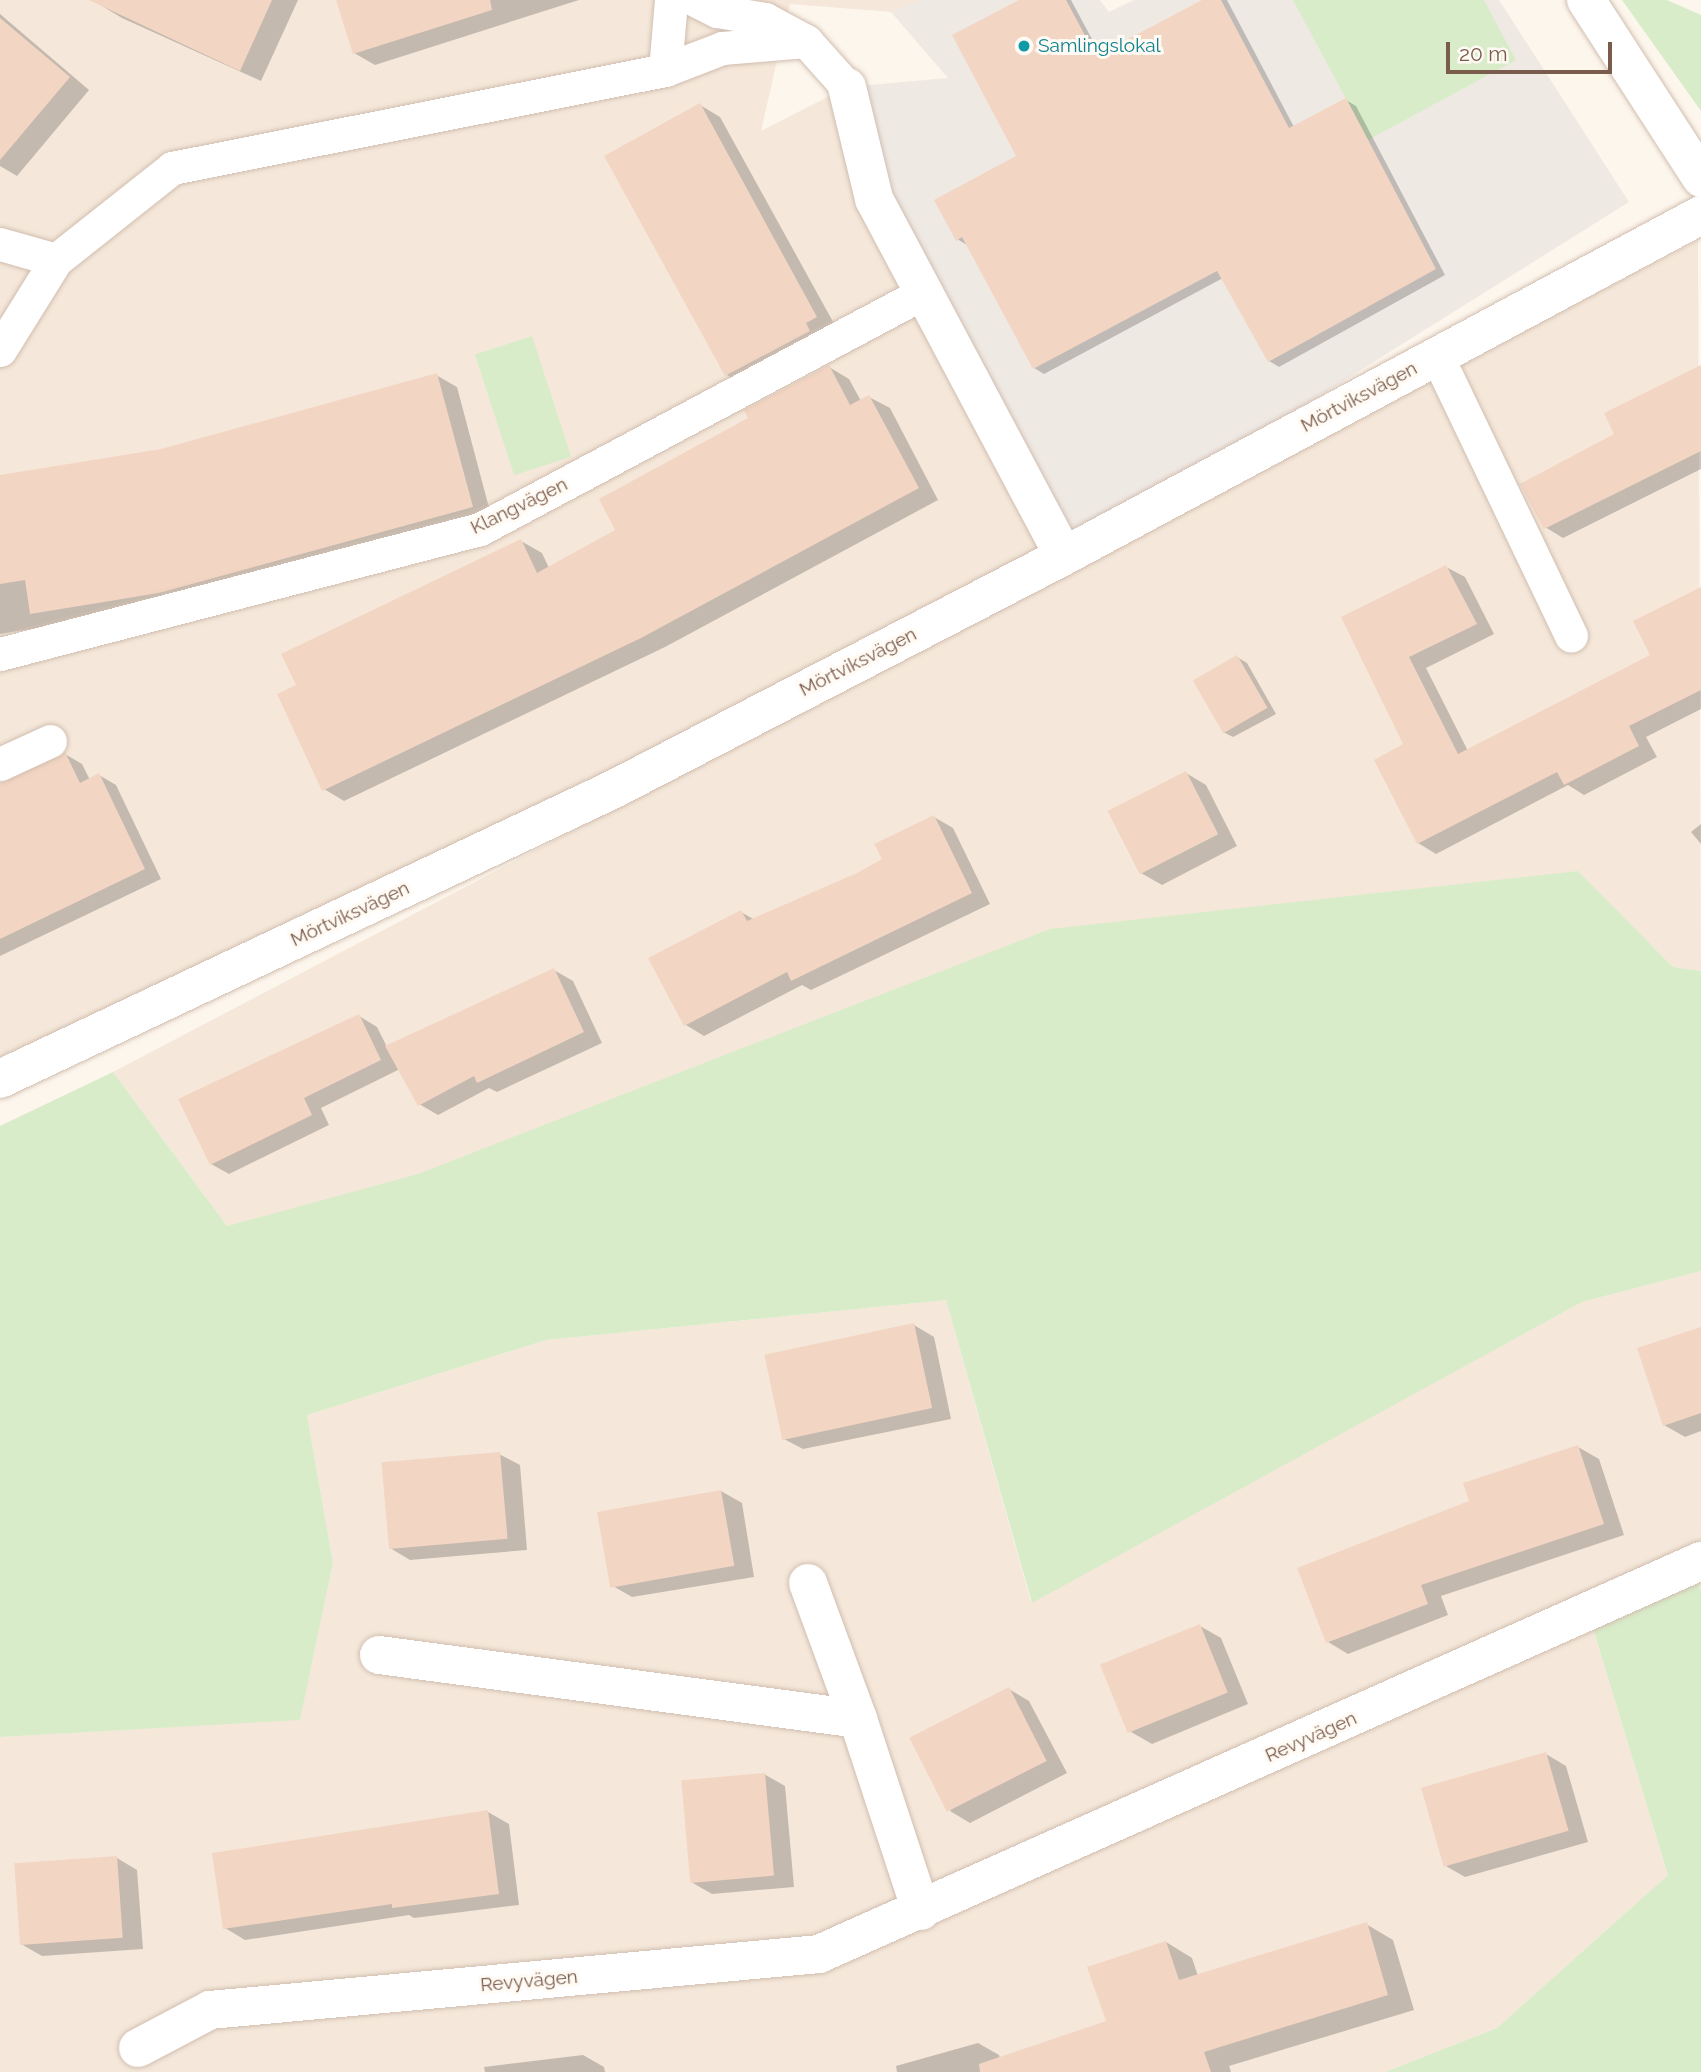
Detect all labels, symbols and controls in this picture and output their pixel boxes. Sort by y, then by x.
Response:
scale bar [1449,28,1615,72]
place label: Samlingslokal [1038,35,1161,57]
marker: Samlingslokal [1016,38,1032,54]
text: 20 m [1459,41,1507,66]
street label: Mörtviksvägen [1297,357,1421,437]
street label: Klangvägen [467,473,571,539]
street label: Mörtviksvägen [796,623,920,701]
street label: Mörtviksvägen [287,877,413,951]
street label: Revyvägen [1262,1707,1360,1767]
street label: Revyvägen [479,1965,579,1997]

